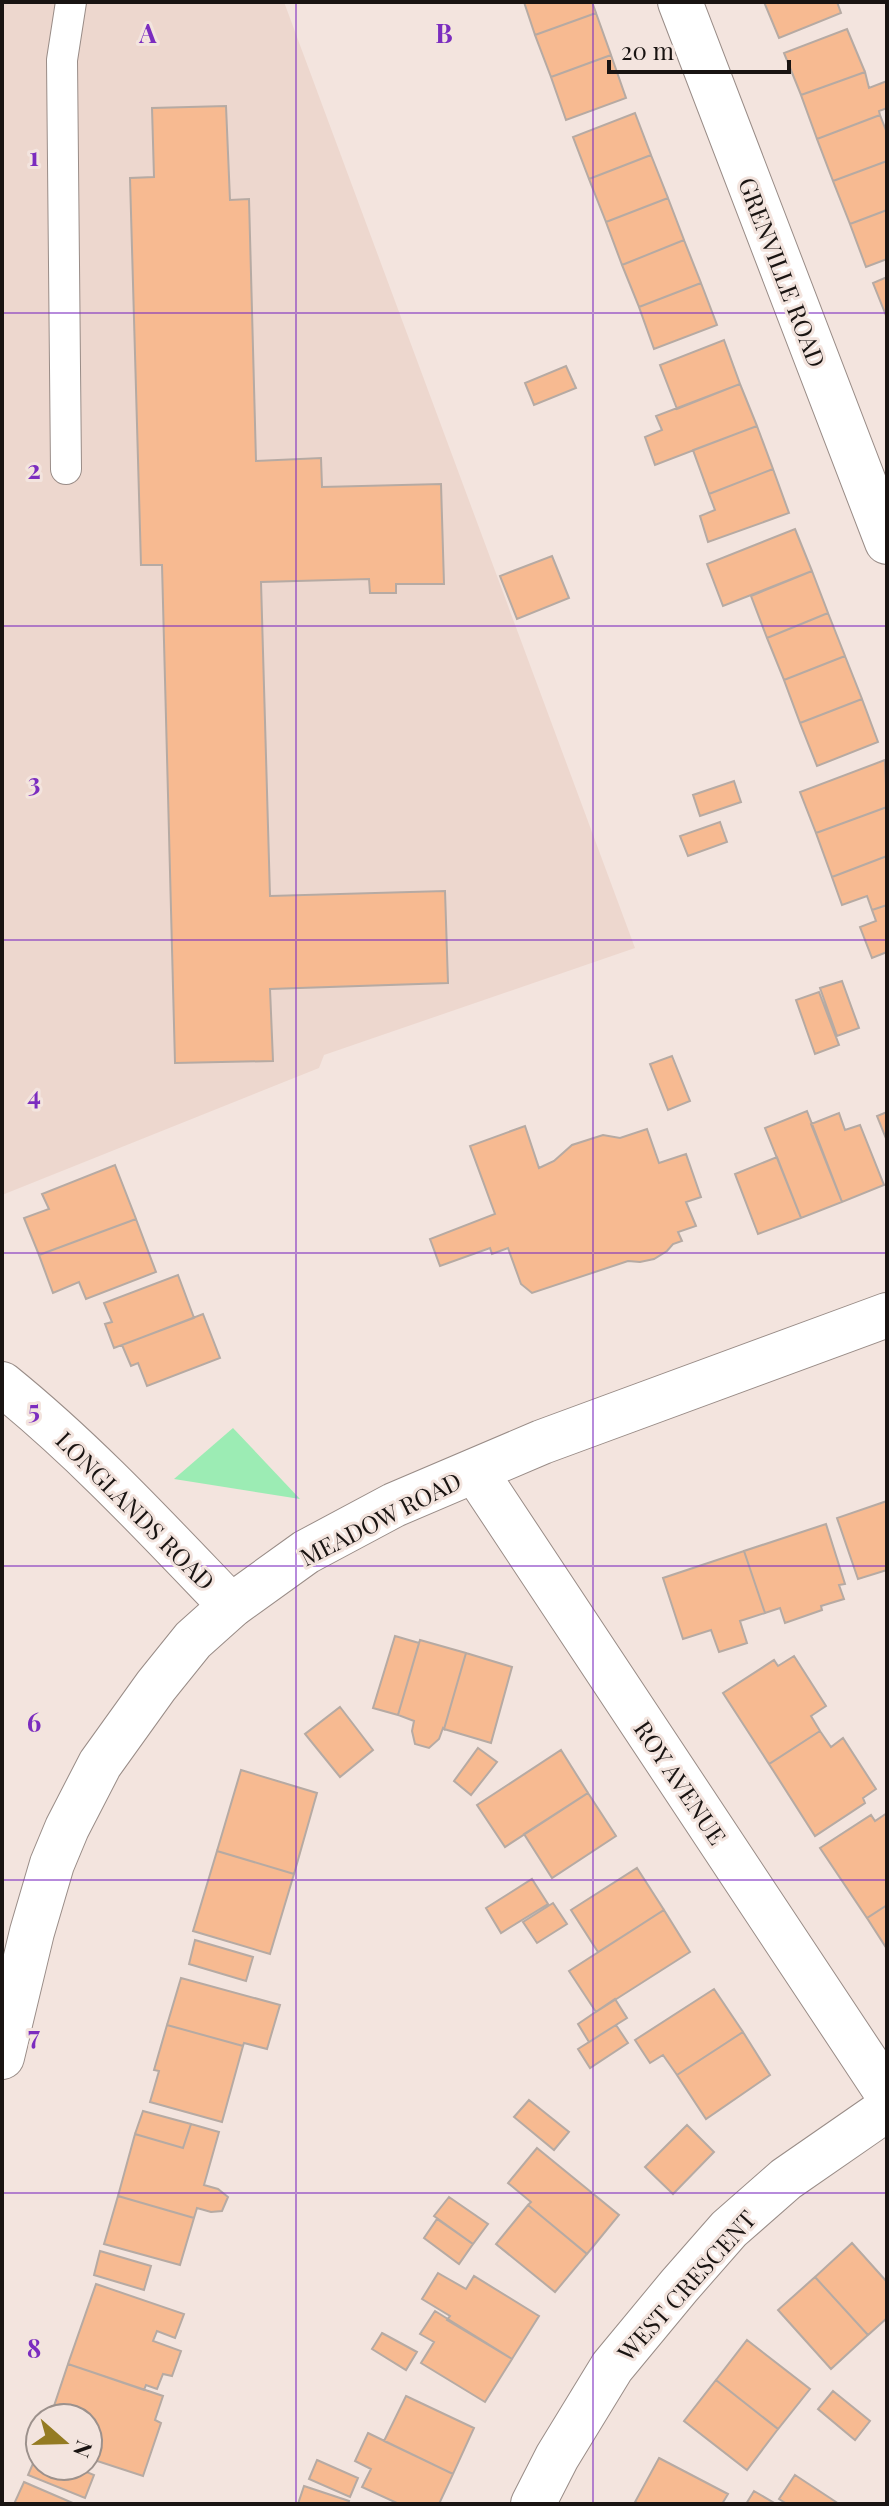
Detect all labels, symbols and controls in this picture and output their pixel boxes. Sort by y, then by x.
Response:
text: A [138,15,157,50]
text: B [435,15,453,50]
scale bar [609,24,789,74]
text: 20 m [621,34,674,66]
text: 1 [29,138,39,173]
street label: GRENVILLE ROAD [732,172,834,372]
text: 2 [27,451,41,486]
text: 3 [28,764,40,799]
text: 4 [27,1077,41,1112]
text: 5 [28,1391,40,1426]
street label: LONGLANDS ROAD [50,1424,222,1596]
street label: MEADOW ROAD [294,1464,466,1572]
text: 6 [27,1704,41,1739]
street label: ROY AVENUE [628,1714,734,1850]
text: 7 [28,2017,40,2052]
street label: WEST CRESCENT [609,2203,762,2368]
text: 8 [27,2330,41,2365]
north arrow [24,2402,104,2482]
text: N [67,2437,101,2462]

